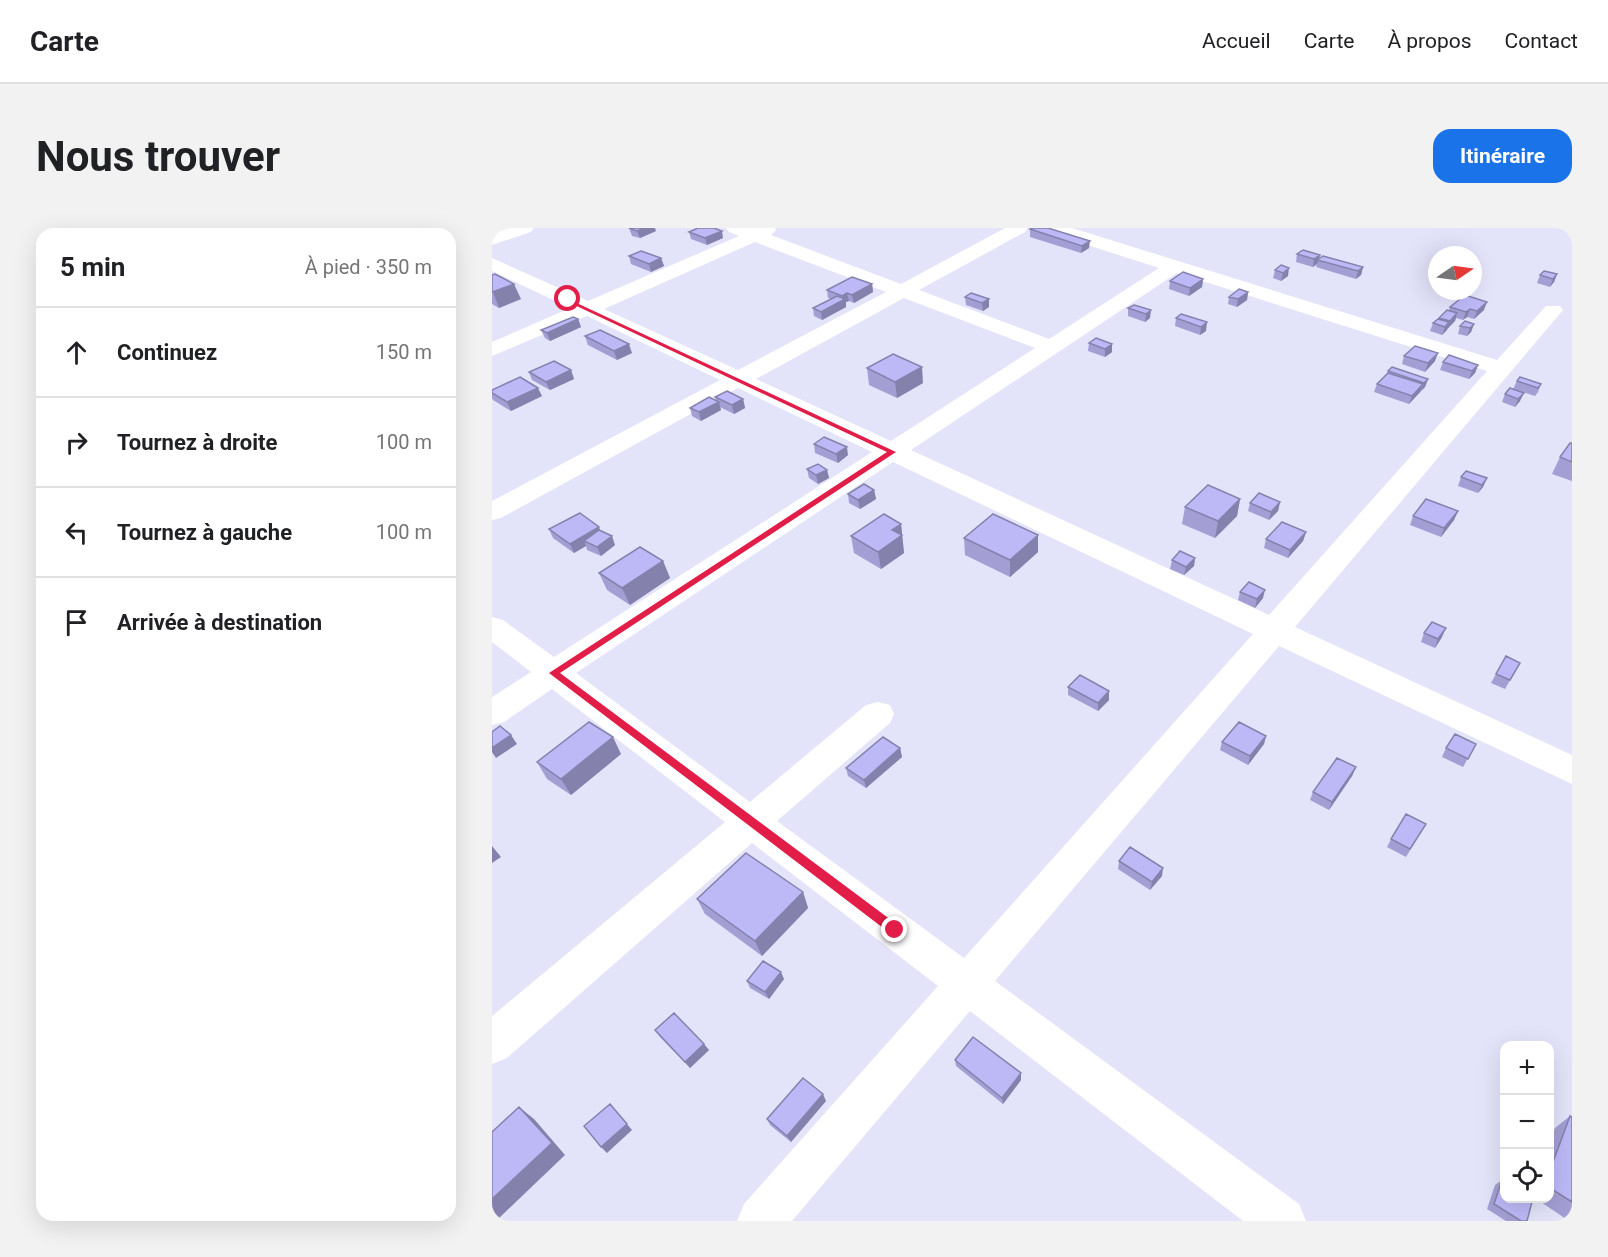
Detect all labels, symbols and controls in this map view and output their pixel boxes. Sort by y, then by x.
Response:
text: Carte [30,25,99,58]
text: Accueil [1202,29,1271,53]
text: Carte [1304,29,1354,53]
text: À propos [1387,29,1472,53]
text: Contact [1505,29,1578,53]
button: Itinéraire [1433,129,1572,183]
text: Nous trouver [36,132,280,181]
north arrow [1428,246,1482,300]
text: 5 min [60,252,125,282]
text: À pied · 350 m [305,255,432,279]
route start [554,285,580,311]
icon: ahead [60,336,93,369]
text: Continuez [117,340,217,365]
text: 150 m [376,340,432,364]
icon: right [60,426,93,459]
text: Tournez à droite [117,430,277,455]
text: 100 m [376,430,432,454]
icon: left [60,516,93,549]
text: Tournez à gauche [117,520,292,545]
text: 100 m [376,520,432,544]
icon: arrive [60,606,93,639]
text: Arrivée à destination [117,610,322,635]
route end [881,916,907,942]
map controls [1500,1041,1554,1203]
button: + [1500,1041,1554,1095]
button: − [1500,1095,1554,1149]
button: locate [1500,1149,1554,1203]

